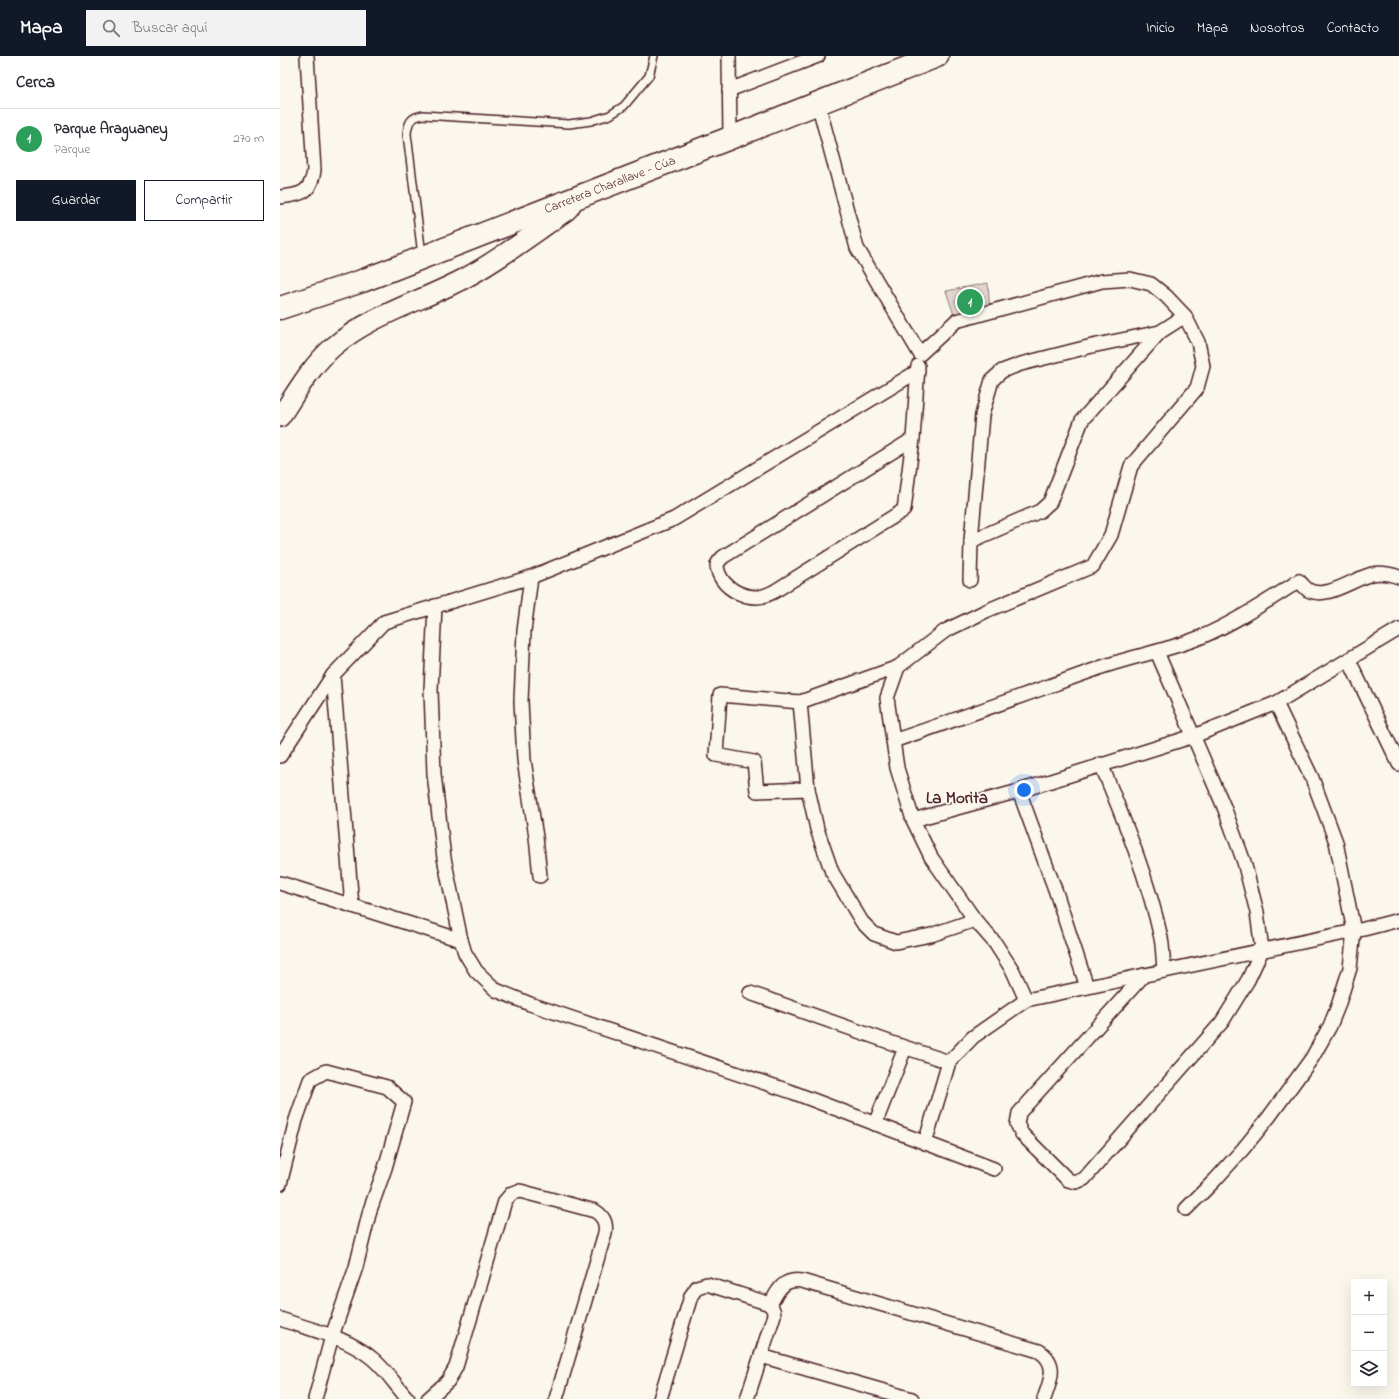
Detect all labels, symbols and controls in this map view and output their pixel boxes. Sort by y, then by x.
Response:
search box [86,10,366,46]
text: Mapa [20,15,62,42]
icon: search [100,17,122,39]
text: Buscar aquí [132,17,207,39]
text: Inicio [1146,18,1175,39]
text: Mapa [1197,18,1228,39]
text: Nosotros [1250,18,1305,39]
text: Contacto [1327,18,1379,39]
text: Cerca [16,70,55,95]
text: Parque Araguaney [54,118,168,140]
text: 1 [27,129,31,148]
text: 270 m [233,129,264,148]
text: Parque [54,140,90,159]
street label: Carretera Charallave - Cúa [541,151,679,219]
button: Guardar [16,180,136,221]
button: Compartir [144,180,264,221]
pin: 1 [957,287,983,317]
your location [1014,780,1034,800]
district label: La Morita [926,786,988,811]
map controls [1351,1279,1387,1387]
button: + [1351,1279,1387,1315]
button: − [1351,1315,1387,1351]
button: layers [1351,1351,1387,1387]

